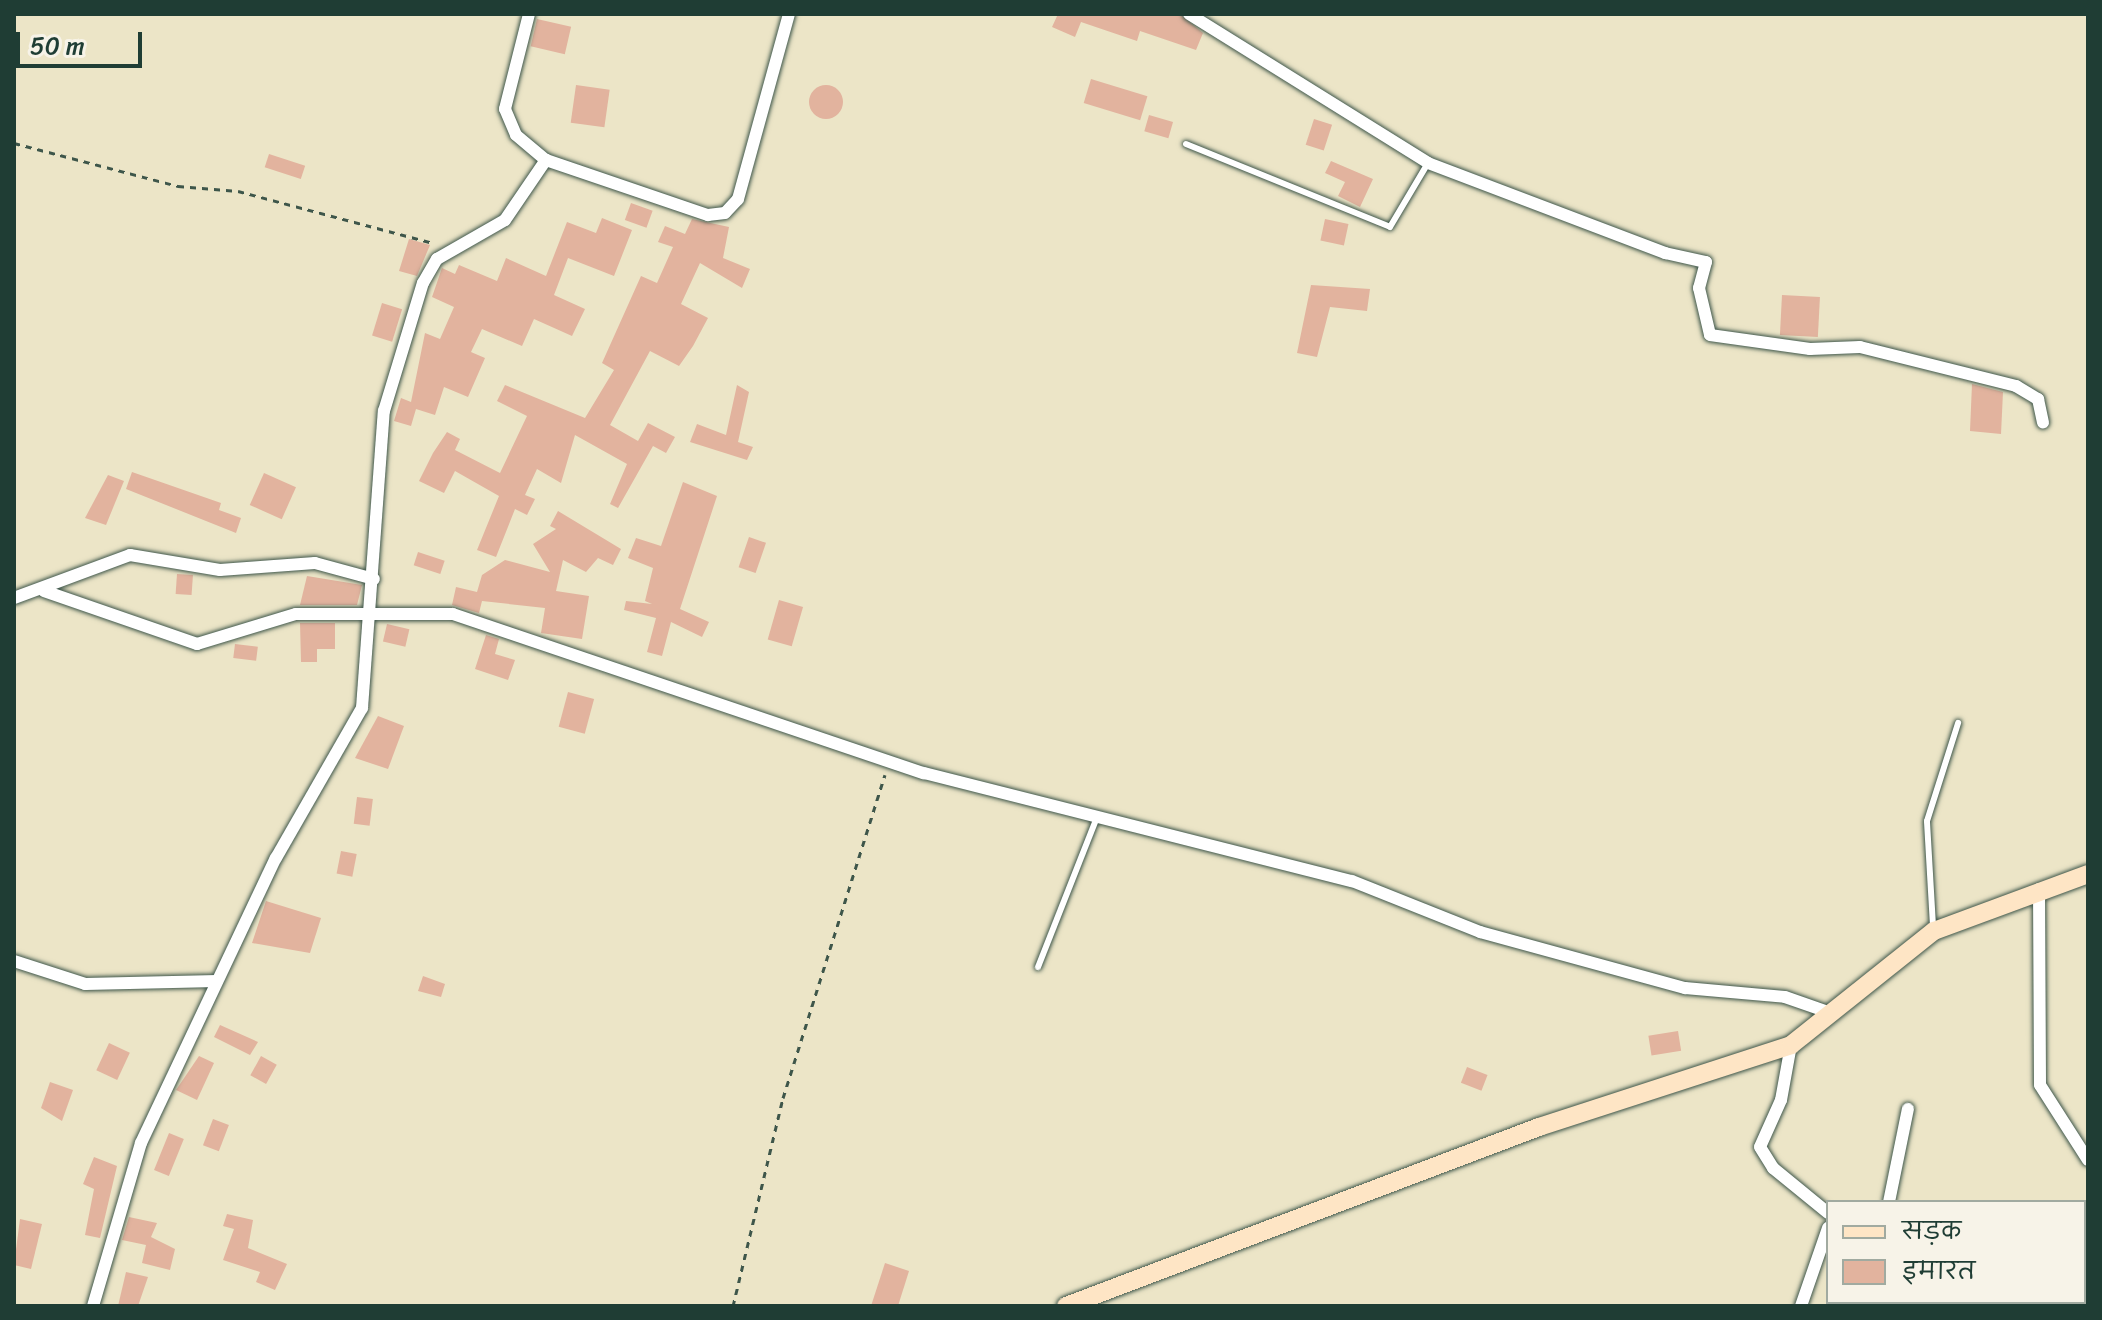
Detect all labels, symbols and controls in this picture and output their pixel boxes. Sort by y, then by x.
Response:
scale bar [20,16,146,66]
text: 50 m [30,25,85,67]
legend [1826,1200,2086,1304]
text: सड़क [1902,1210,1961,1252]
text: इमारत [1902,1250,1975,1292]

